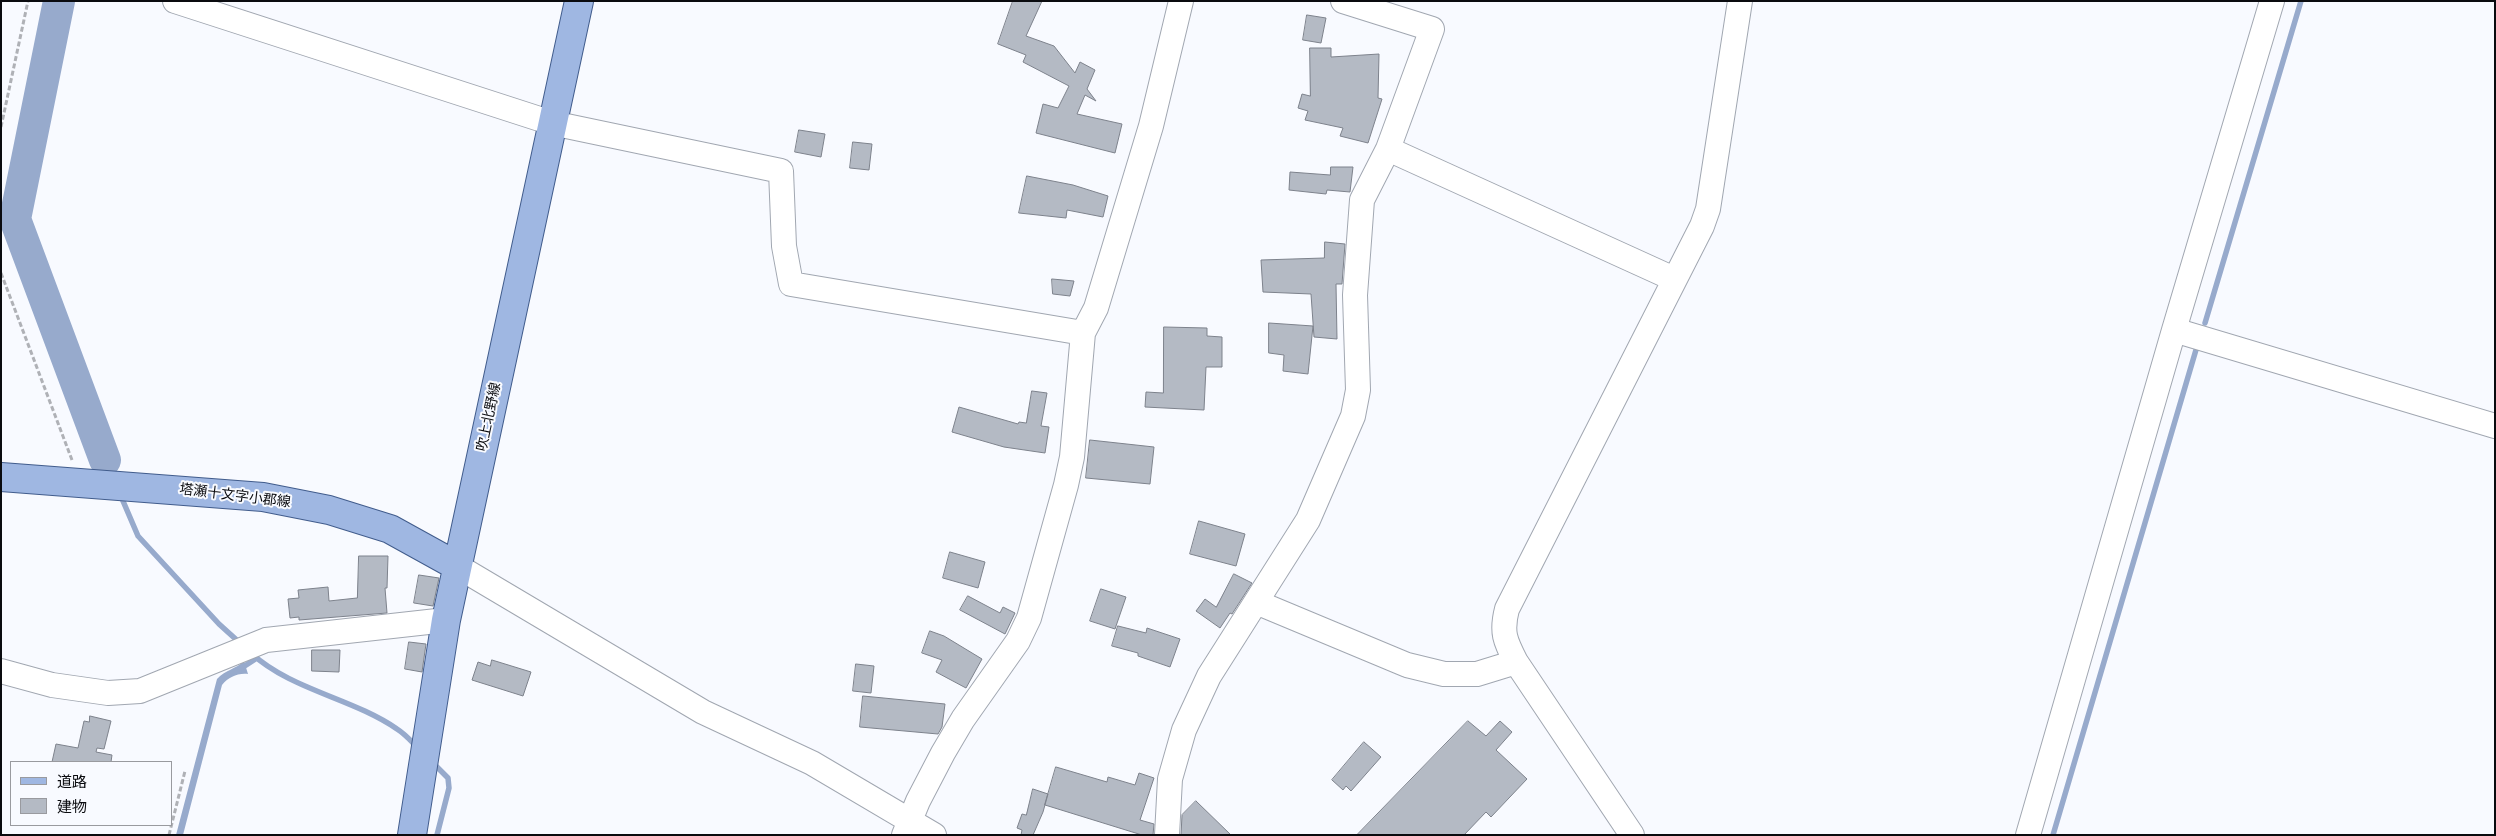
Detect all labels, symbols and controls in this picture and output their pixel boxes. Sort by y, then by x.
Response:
street label: 吹上北野線 [474,381,504,453]
street label: 塔瀬十文字小郡線 [178,481,292,511]
legend [10,761,172,826]
text: 道路 [57,772,87,791]
text: 建物 [57,797,87,816]

